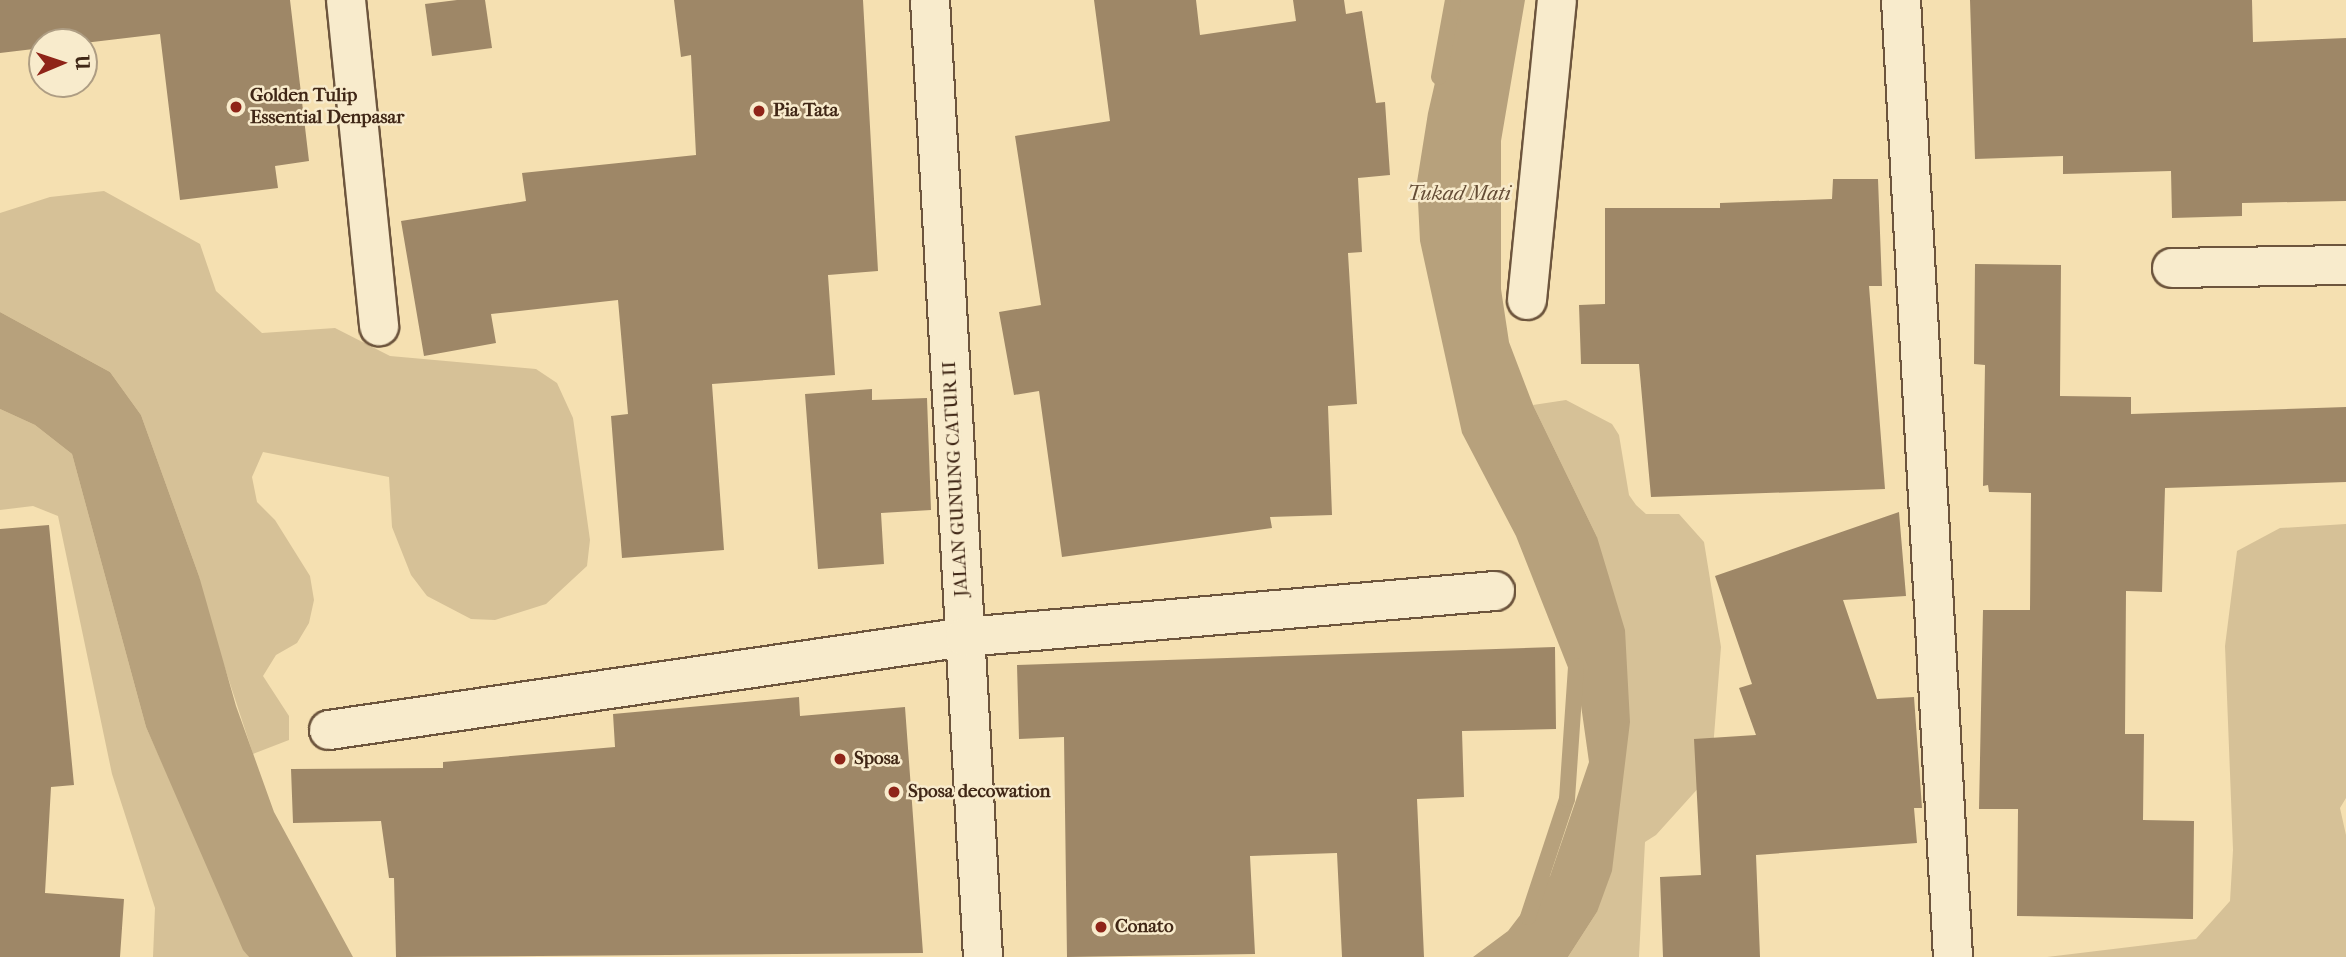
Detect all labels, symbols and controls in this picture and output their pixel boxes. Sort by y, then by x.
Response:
north arrow [28,28,98,98]
text: U [71,55,93,70]
place label: Golden Tulip Essential Denpasar [250,85,404,129]
marker: Golden Tulip Essential Denpasar [228,99,244,115]
place label: Pia Tata [773,100,838,122]
marker: Pia Tata [751,103,767,119]
water label: Tukad Mati [1407,180,1511,206]
street label: JALAN GUNUNG CATUR II [938,361,974,597]
place label: Sposa [854,748,900,770]
marker: Sposa [832,751,848,767]
place label: Sposa decowation [908,781,1050,803]
marker: Sposa decowation [886,784,902,800]
place label: Conato [1115,916,1174,938]
marker: Conato [1093,919,1109,935]

